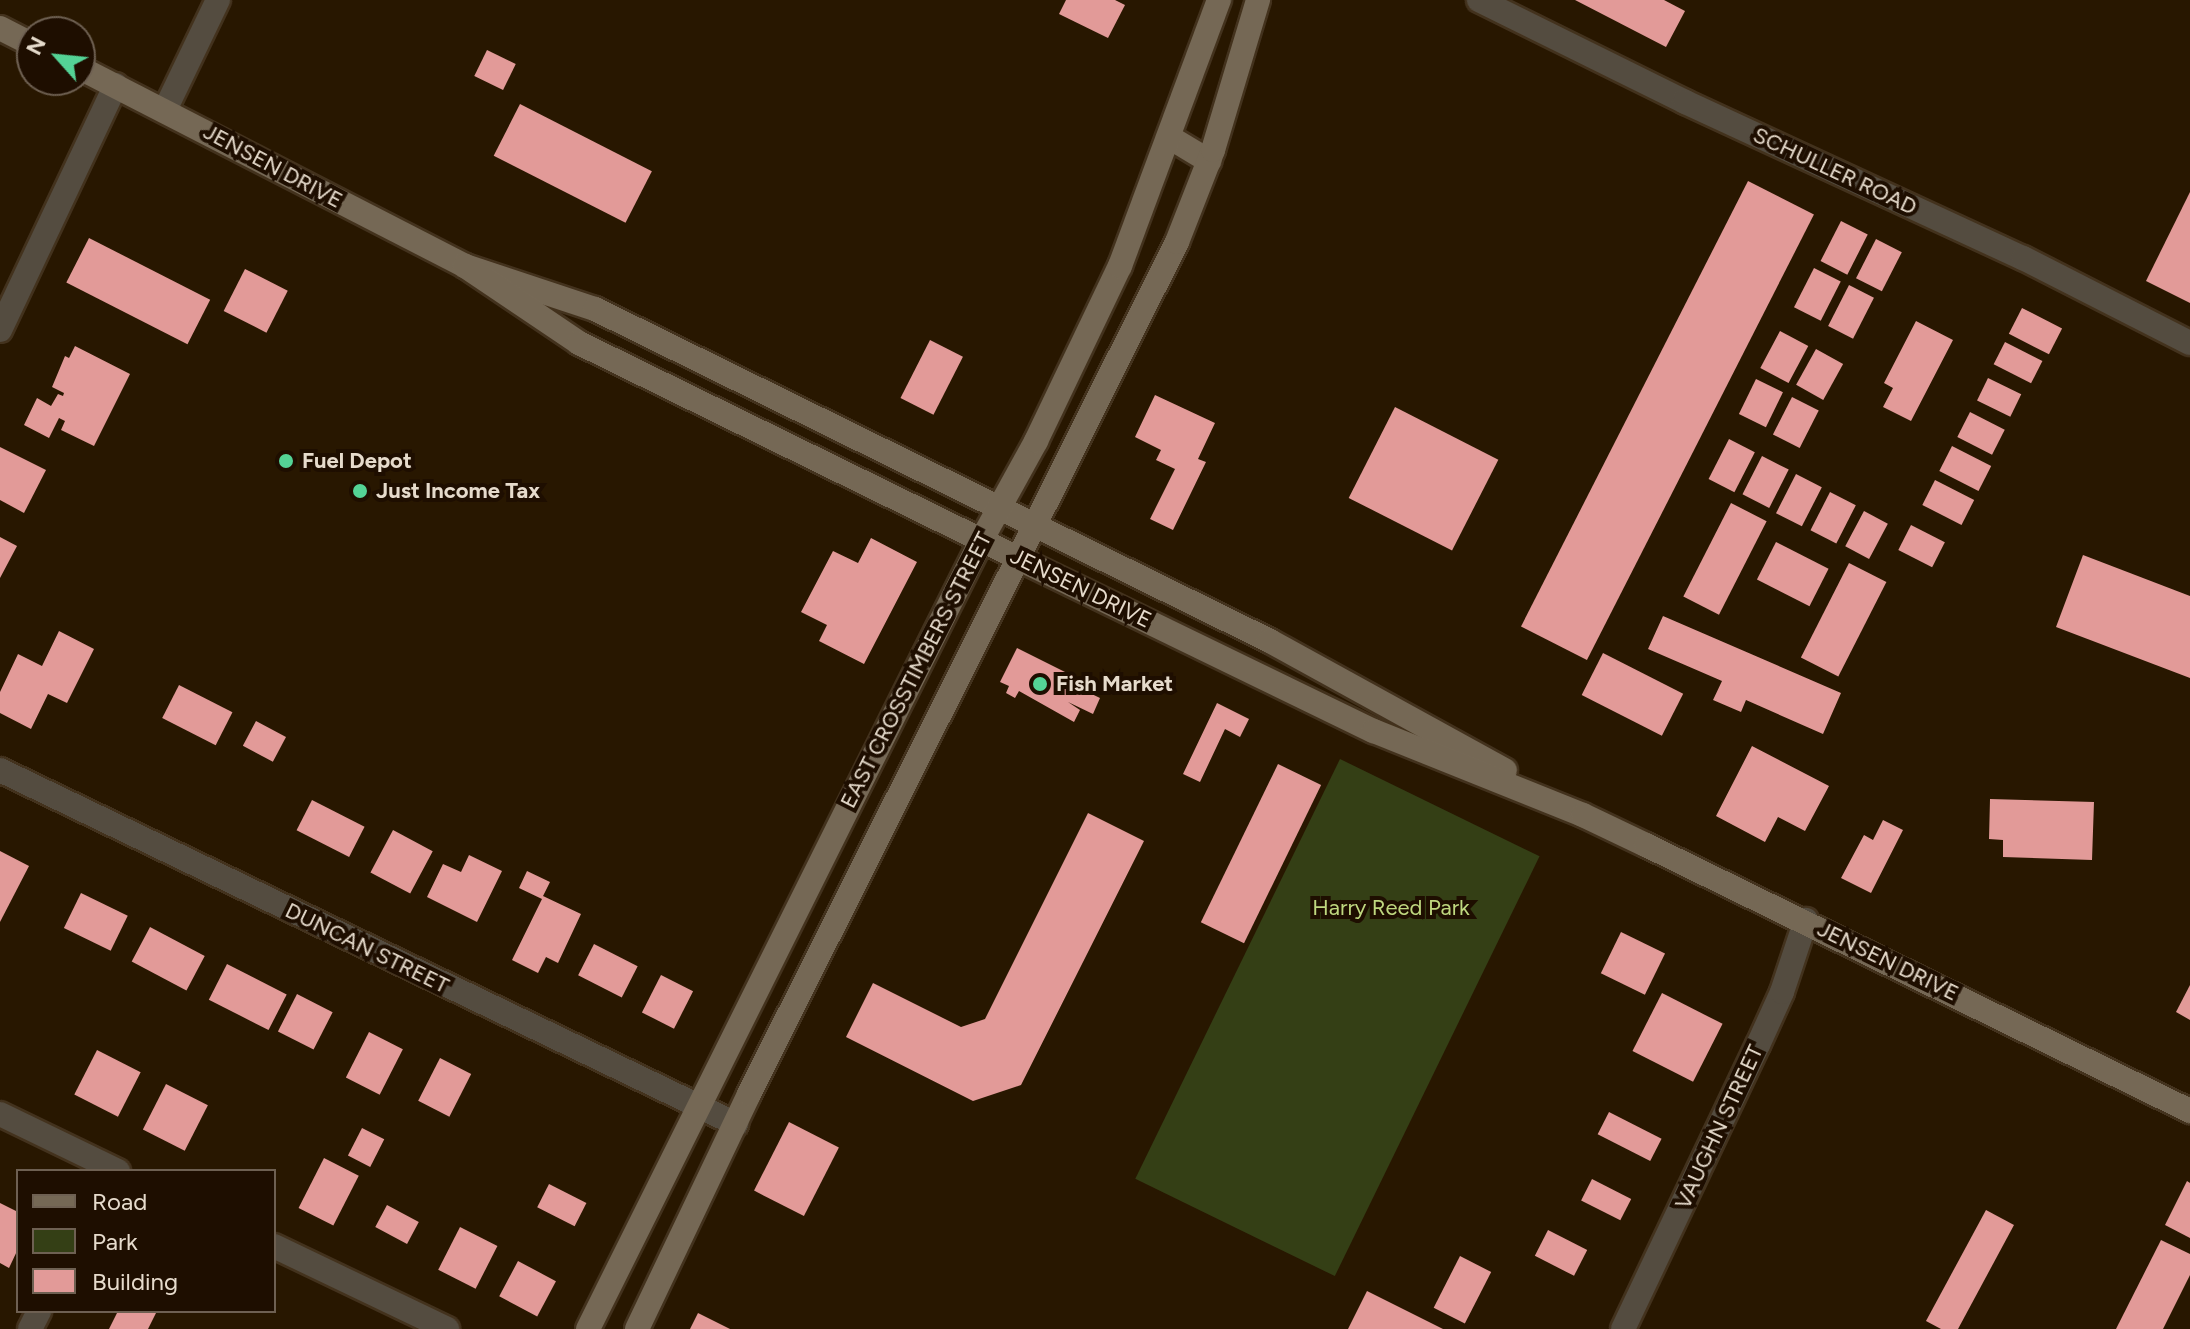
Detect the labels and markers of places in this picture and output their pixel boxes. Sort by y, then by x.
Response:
place label: Fuel Depot [302,448,412,474]
marker: Fuel Depot [277,452,295,470]
place label: Just Income Tax [376,478,540,504]
marker: Just Income Tax [351,482,369,500]
place label: Fish Market [1056,671,1173,697]
marker: Fish Market [1031,675,1049,693]

